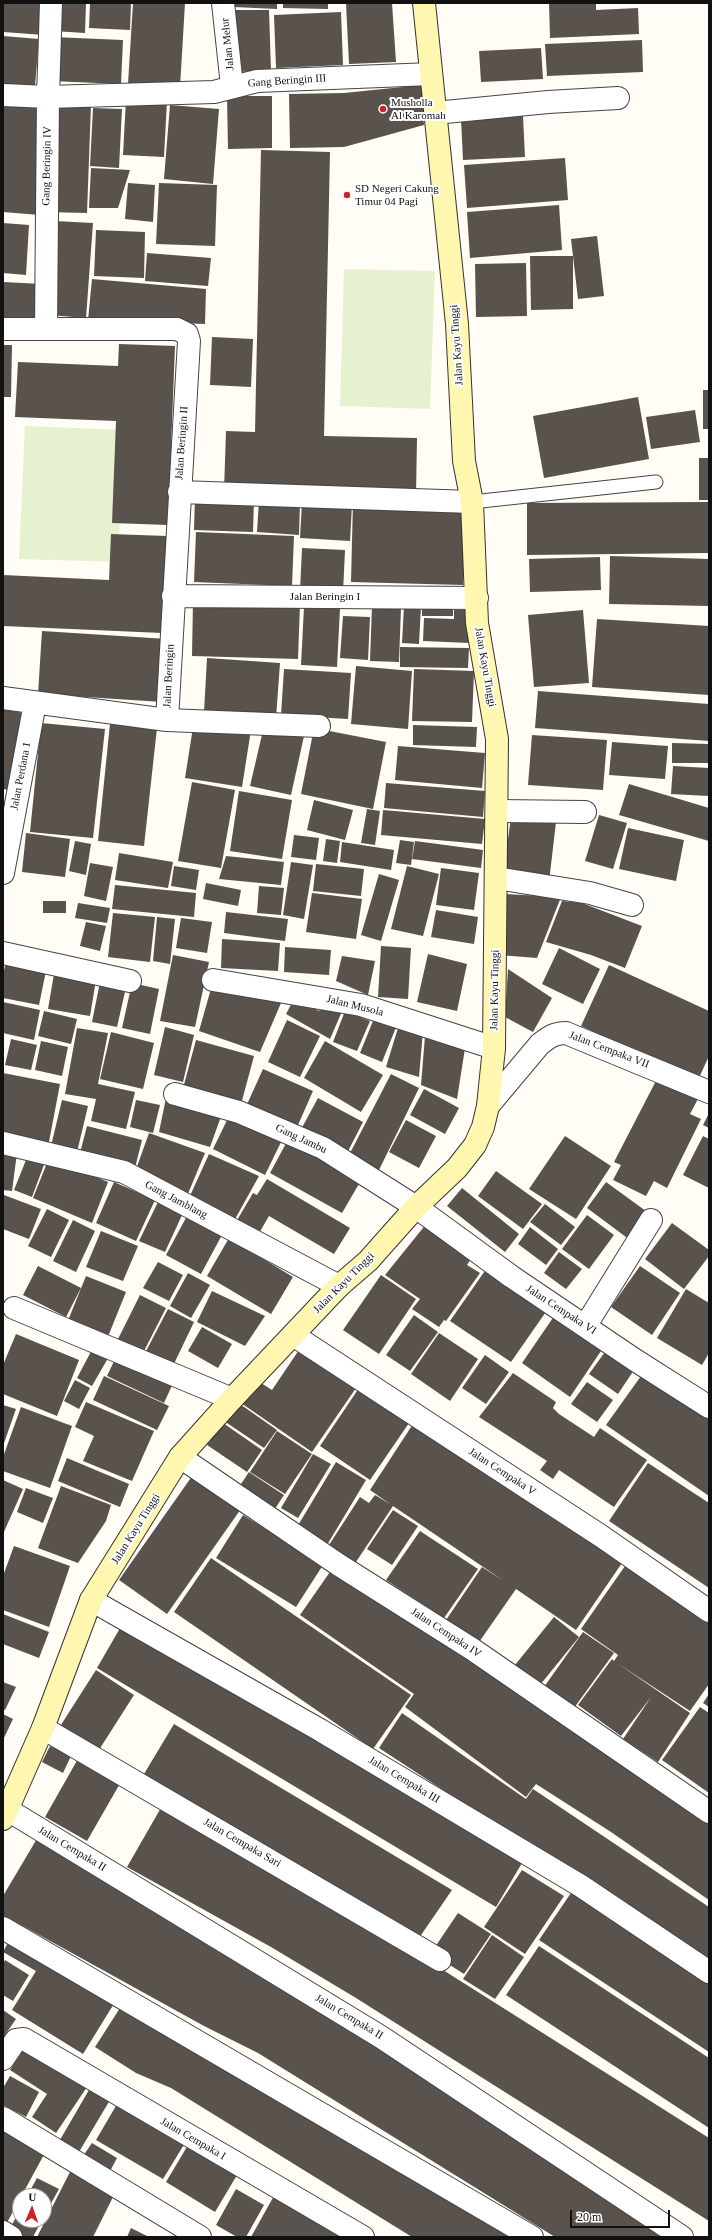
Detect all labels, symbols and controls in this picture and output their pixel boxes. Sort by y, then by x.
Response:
street label: Jalan Melur [219,17,237,71]
street label: Gang Beringin III [247,72,327,90]
place label: Musholla Al Karomah [391,96,446,122]
marker: Musholla Al Karomah [378,104,388,114]
street label: Gang Beringin IV [40,126,54,206]
place label: SD Negeri Cakung Timur 04 Pagi [355,182,439,208]
marker: SD Negeri Cakung Timur 04 Pagi [342,190,352,200]
street label: Jalan Kayu Tinggi [448,304,466,386]
street label: Jalan Beringin II [173,406,191,480]
street label: Jalan Beringin I [290,590,360,604]
street label: Jalan Kayu Tinggi [471,626,499,708]
street label: Jalan Beringin [161,644,177,708]
street label: Jalan Perdana 1 [8,741,34,811]
street label: Jalan Kayu Tinggi [488,949,502,1031]
street label: Jalan Musola [325,993,385,1019]
street label: Jalan Cempaka VII [567,1029,651,1071]
street label: Gang Jambu [273,1121,329,1157]
street label: Gang Jamblang [143,1178,209,1222]
street label: Jalan Kayu Tinggi [311,1250,377,1316]
street label: Jalan Cempaka VI [523,1282,599,1338]
street label: Jalan Cempaka V [466,1445,538,1499]
street label: Jalan Kayu Tinggi [109,1491,163,1567]
street label: Jalan Cempaka IV [408,1605,484,1661]
street label: Jalan Cempaka III [366,1754,442,1806]
street label: Jalan Cempaka Sari [201,1815,283,1871]
street label: Jalan Cempaka II [36,1824,108,1874]
street label: Jalan Cempaka II [313,1992,385,2042]
street label: Jalan Cempaka I [158,2115,228,2163]
north arrow [12,2188,52,2228]
text: U [28,2191,37,2203]
scale bar [572,2202,672,2228]
text: 20 m [577,2210,601,2224]

